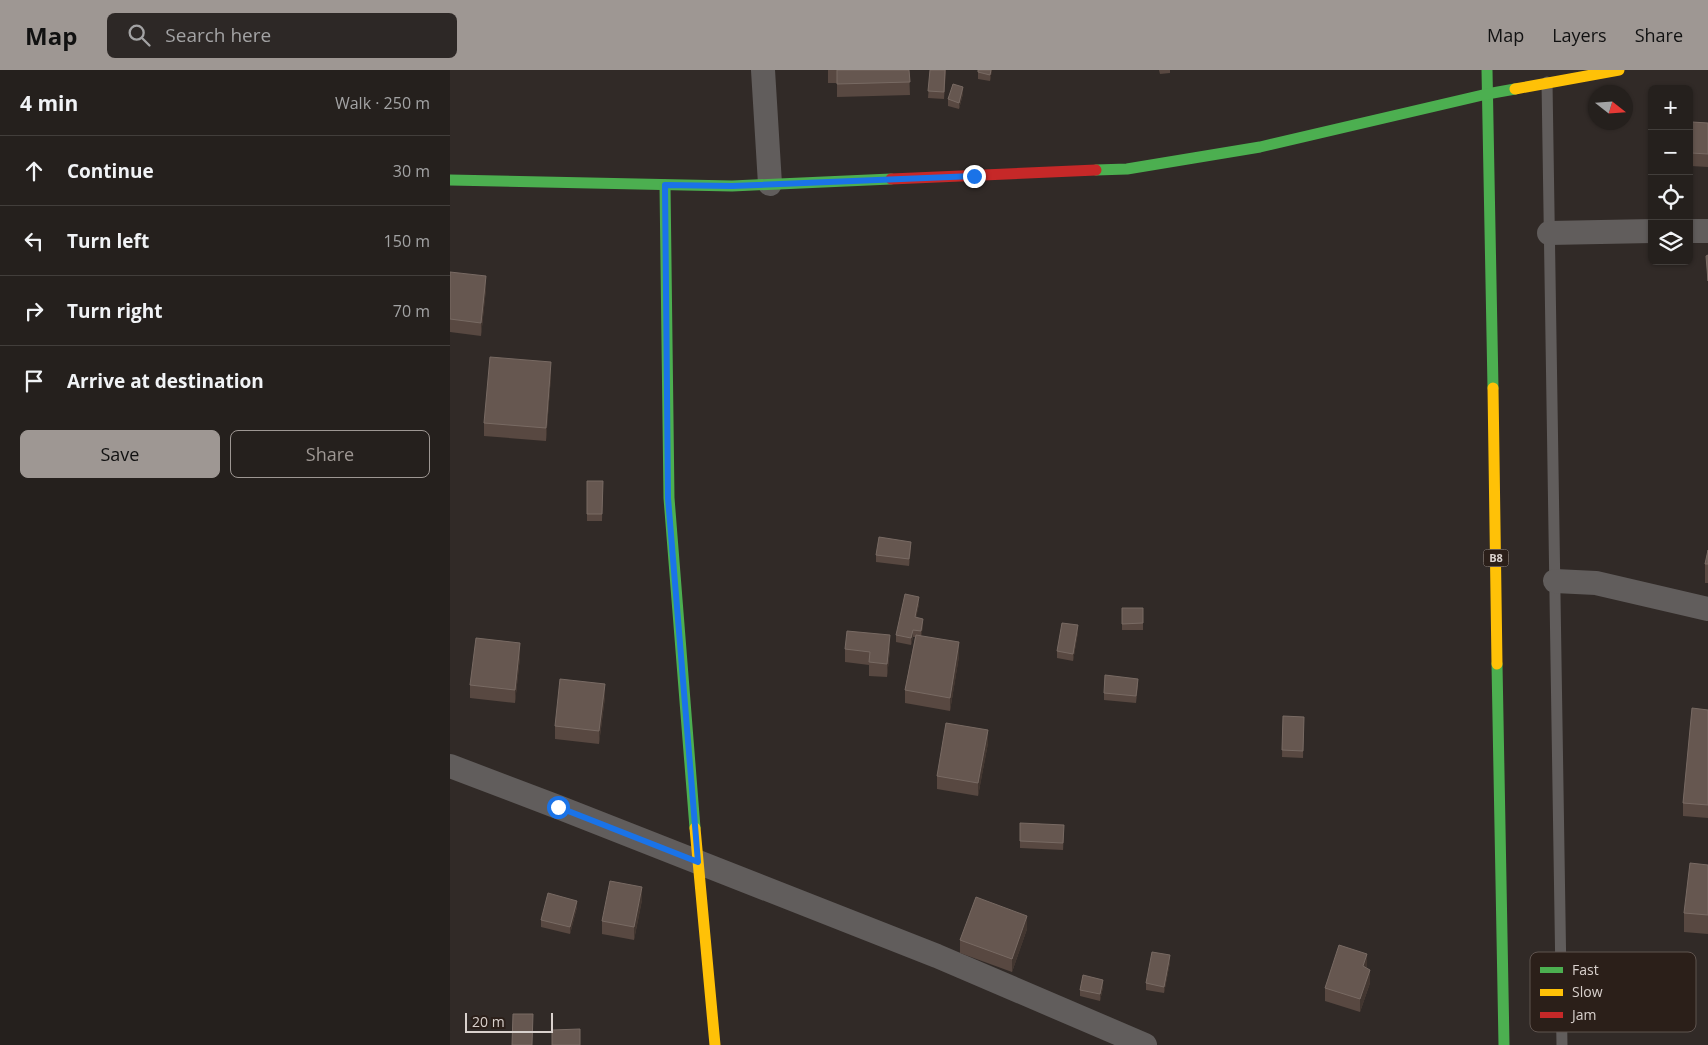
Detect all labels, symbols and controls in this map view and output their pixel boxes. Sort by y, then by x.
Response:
search box [107,13,457,58]
text: Map [25,19,77,52]
icon: search [125,21,153,49]
text: Search here [165,22,271,48]
text: Map [1487,23,1524,47]
text: Layers [1552,23,1607,47]
text: Share [1635,23,1683,47]
north arrow [1588,85,1633,130]
map controls [1648,85,1693,265]
button: + [1648,85,1693,130]
text: 4 min [20,89,78,117]
text: Walk · 250 m [335,92,430,114]
button: − [1648,130,1693,175]
icon: ahead [20,157,48,185]
text: Continue [67,158,154,184]
text: 30 m [393,160,430,182]
route end [963,165,986,188]
button: locate [1648,175,1693,220]
button: layers [1648,220,1693,265]
icon: left [20,227,48,255]
text: Turn left [67,228,149,254]
text: 150 m [384,230,430,252]
icon: right [20,297,48,325]
text: Turn right [67,298,162,324]
text: 70 m [393,300,430,322]
icon: arrive [20,367,48,395]
text: Arrive at destination [67,368,264,394]
button: Save [20,430,220,478]
button: Share [230,430,430,478]
road number: B8 [1484,549,1508,566]
route start [547,796,570,819]
legend [1530,952,1696,1032]
text: Fast [1572,960,1599,979]
text: Slow [1572,982,1603,1001]
text: Jam [1570,1005,1597,1024]
scale bar [465,1010,552,1033]
text: 20 m [472,1012,505,1031]

